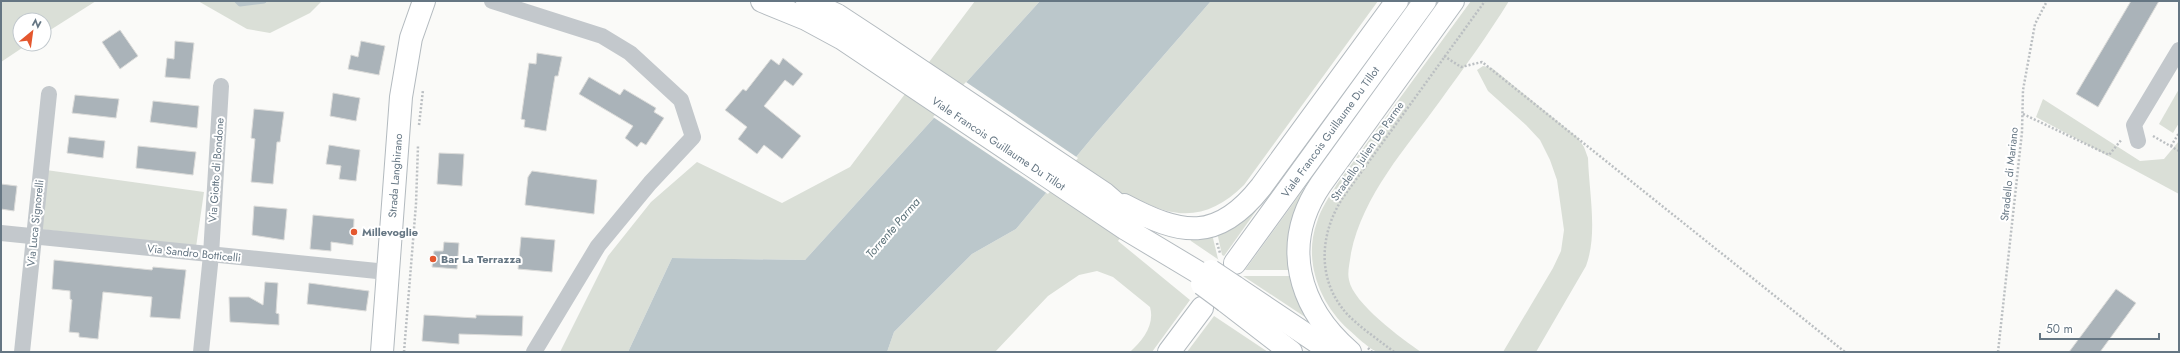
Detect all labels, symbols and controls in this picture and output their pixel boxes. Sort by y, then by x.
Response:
north arrow [12,12,52,52]
text: N [29,14,45,32]
street label: Viale Francois Guillaume Du Tillot [1277,63,1383,201]
street label: Viale Francois Guillaume Du Tillot [928,93,1069,194]
street label: Stradello Julien De Parme [1327,98,1408,204]
street label: Via Giotto di Bondone [204,117,228,223]
street label: Stradello di Mariano [1996,126,2022,222]
street label: Strada Langhirano [384,133,406,218]
street label: Via Luca Signorelli [22,179,48,267]
water label: Torrente Parma [862,193,925,262]
place label: Millevoglie [362,224,418,240]
marker: Millevoglie [349,227,359,237]
street label: Via Sandro Botticelli [146,240,242,266]
place label: Bar La Terrazza [441,251,521,267]
marker: Bar La Terrazza [428,254,438,264]
scale bar [2040,315,2159,341]
text: 50 m [2046,320,2073,338]

